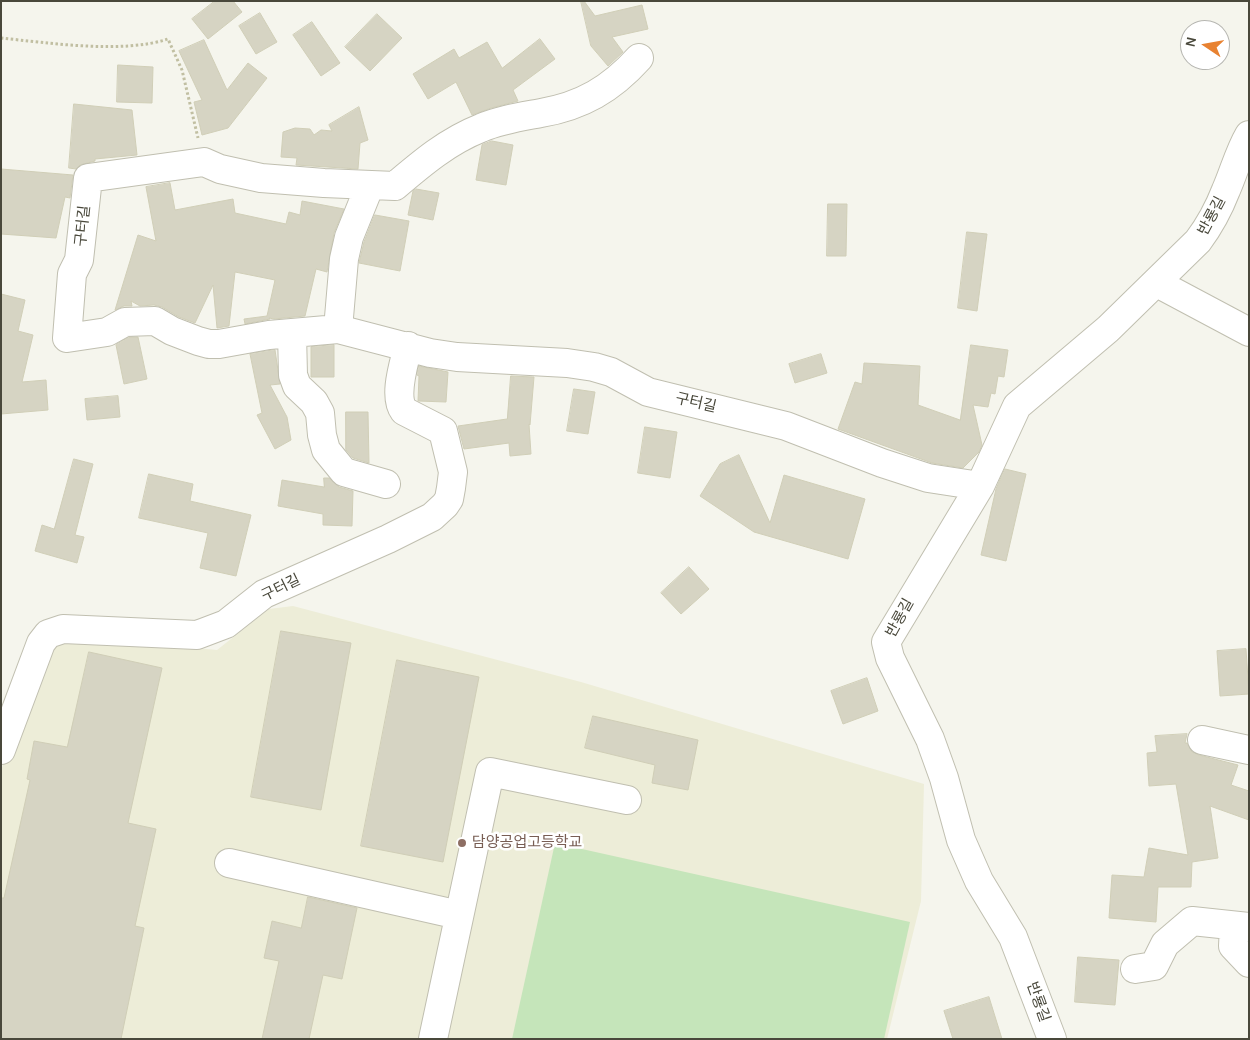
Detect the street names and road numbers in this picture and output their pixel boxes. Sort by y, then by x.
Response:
street label: 반룡길 [1194,193,1230,239]
street label: 구터길 [72,204,94,248]
street label: 구터길 [674,390,718,416]
street label: 구터길 [258,571,304,605]
street label: 반룡길 [882,596,918,640]
street label: 반룡길 [1022,979,1054,1025]

